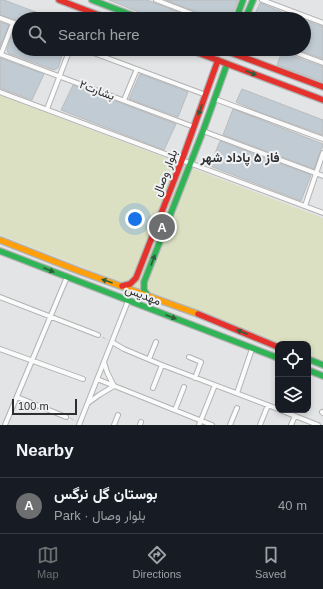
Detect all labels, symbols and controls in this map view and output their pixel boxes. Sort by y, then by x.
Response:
search box [12,12,311,56]
icon: search [26,23,48,45]
text: Search here [58,26,140,43]
one-way arrow [245,70,257,76]
street label: بشارت۲ [77,77,117,104]
one-way arrow [197,105,203,117]
street label: بلوار وصال [150,148,181,199]
district label: فاز ۵ پاداد شهر [199,150,280,167]
your location [125,209,145,229]
pin: A [149,212,175,242]
one-way arrow [150,253,156,265]
one-way arrow [44,267,55,273]
one-way arrow [101,278,113,284]
street label: مهدیس [123,282,163,309]
one-way arrow [165,315,177,321]
one-way arrow [236,329,247,335]
map controls [275,341,311,413]
button: locate [275,341,311,377]
button: layers [275,377,311,413]
scale bar [12,397,77,416]
text: 100 m [18,400,49,412]
text: Nearby [16,441,74,460]
text: بوستان گل نرگس [54,485,157,502]
text: A [24,498,34,513]
text: 40 m [278,498,307,513]
text: Park · بلوار وصال [54,508,146,523]
tab: Map [37,544,59,580]
tab: Directions [132,544,181,580]
tab: Saved [255,544,286,580]

